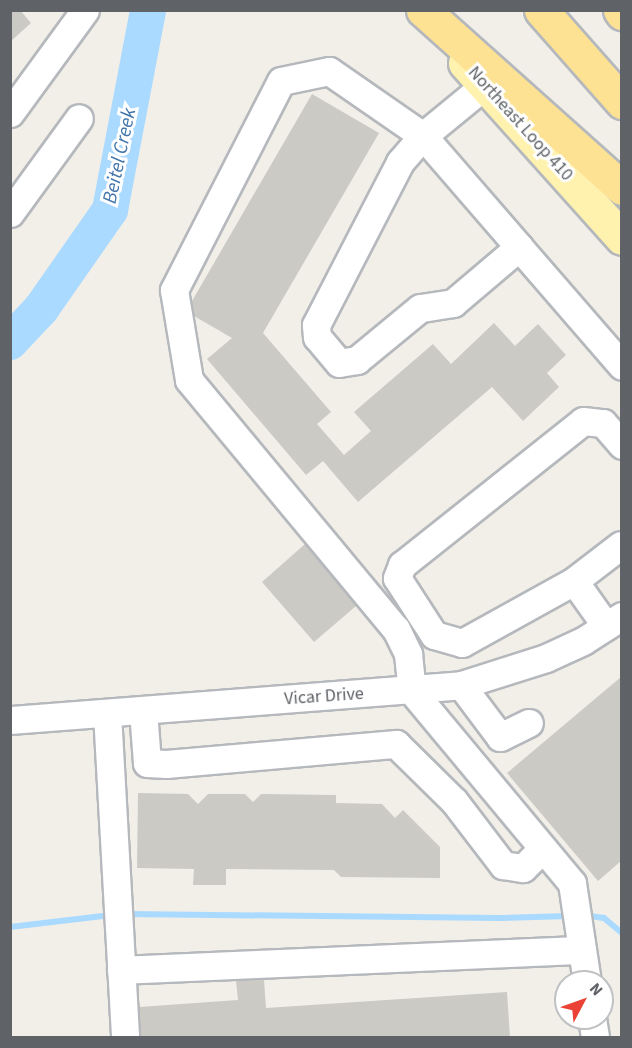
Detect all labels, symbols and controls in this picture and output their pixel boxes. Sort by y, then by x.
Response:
street label: Northeast Loop 410 [463,62,577,186]
water label: Beitel Creek [98,106,142,206]
street label: Vicar Drive [284,683,364,711]
north arrow [554,970,614,1030]
text: N [584,978,608,1001]

